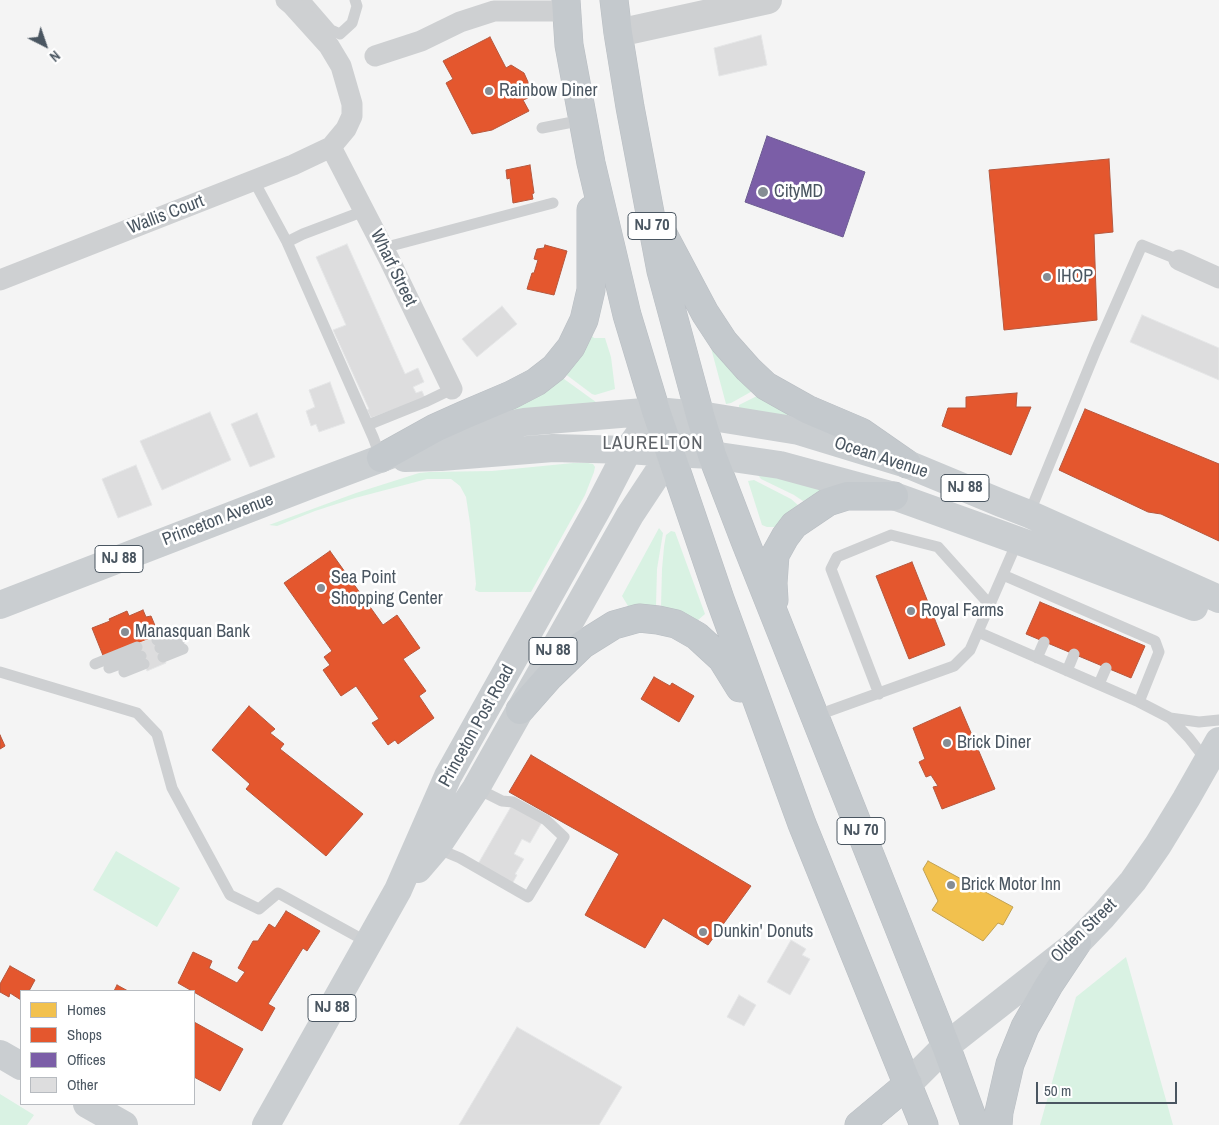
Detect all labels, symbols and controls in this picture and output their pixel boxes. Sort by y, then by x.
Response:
north arrow [20,20,70,70]
text: N [46,47,64,66]
place label: Rainbow Diner [499,80,597,102]
marker: Rainbow Diner [483,85,495,97]
place label: CityMD [774,181,823,203]
marker: CityMD [756,185,770,199]
street label: Wallis Court [125,191,207,239]
road number: NJ 70 [628,212,676,240]
street label: Wharf Street [365,226,421,310]
place label: IHOP [1057,266,1093,288]
marker: IHOP [1041,271,1053,283]
district label: LAURELTON [601,433,705,455]
street label: Ocean Avenue [831,433,931,483]
road number: NJ 88 [941,474,989,502]
street label: Princeton Avenue [159,489,277,551]
road number: NJ 88 [95,546,143,572]
place label: Sea Point Shopping Center [331,567,443,610]
marker: Sea Point Shopping Center [315,582,327,594]
place label: Royal Farms [921,600,1004,622]
marker: Royal Farms [905,605,917,617]
place label: Manasquan Bank [135,621,250,643]
marker: Manasquan Bank [119,626,131,638]
road number: NJ 88 [529,637,577,664]
street label: Princeton Post Road [435,661,519,791]
place label: Brick Diner [957,732,1031,754]
marker: Brick Diner [941,737,953,749]
road number: NJ 70 [837,818,885,844]
place label: Brick Motor Inn [961,874,1061,896]
marker: Brick Motor Inn [945,879,957,891]
street label: Olden Street [1047,894,1121,968]
place label: Dunkin' Donuts [713,921,813,943]
marker: Dunkin' Donuts [697,926,709,938]
legend [20,990,195,1105]
road number: NJ 88 [308,994,356,1021]
text: Homes [67,999,106,1020]
text: Shops [67,1024,102,1045]
text: Offices [67,1049,106,1070]
scale bar [1039,1072,1180,1104]
text: Other [67,1074,98,1095]
text: 50 m [1044,1080,1071,1101]

